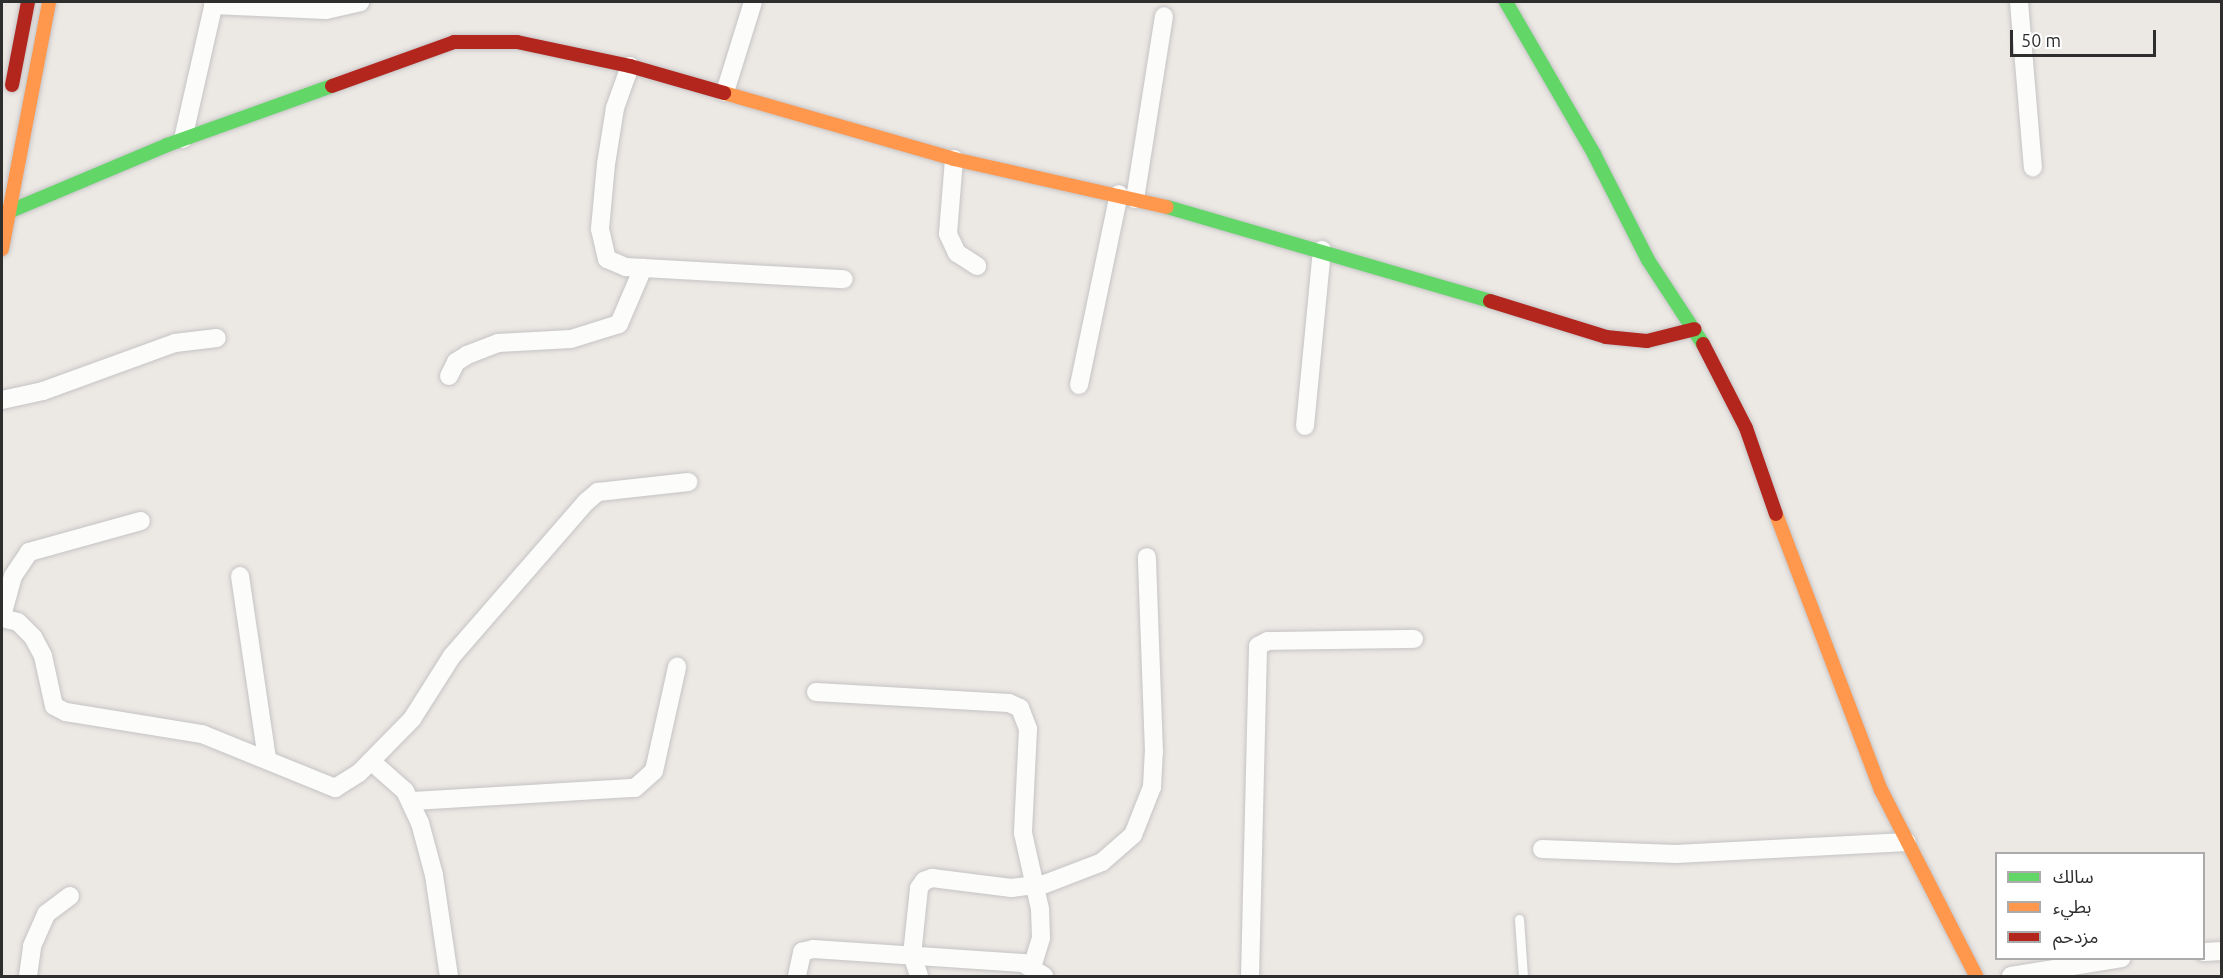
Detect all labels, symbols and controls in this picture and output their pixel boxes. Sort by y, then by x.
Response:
scale bar [2013,18,2158,56]
text: 50 m [2021,30,2061,50]
legend [1995,852,2205,960]
text: سالك [2053,866,2094,886]
text: بطيء [2053,896,2091,916]
text: مزدحم [2053,926,2098,946]

